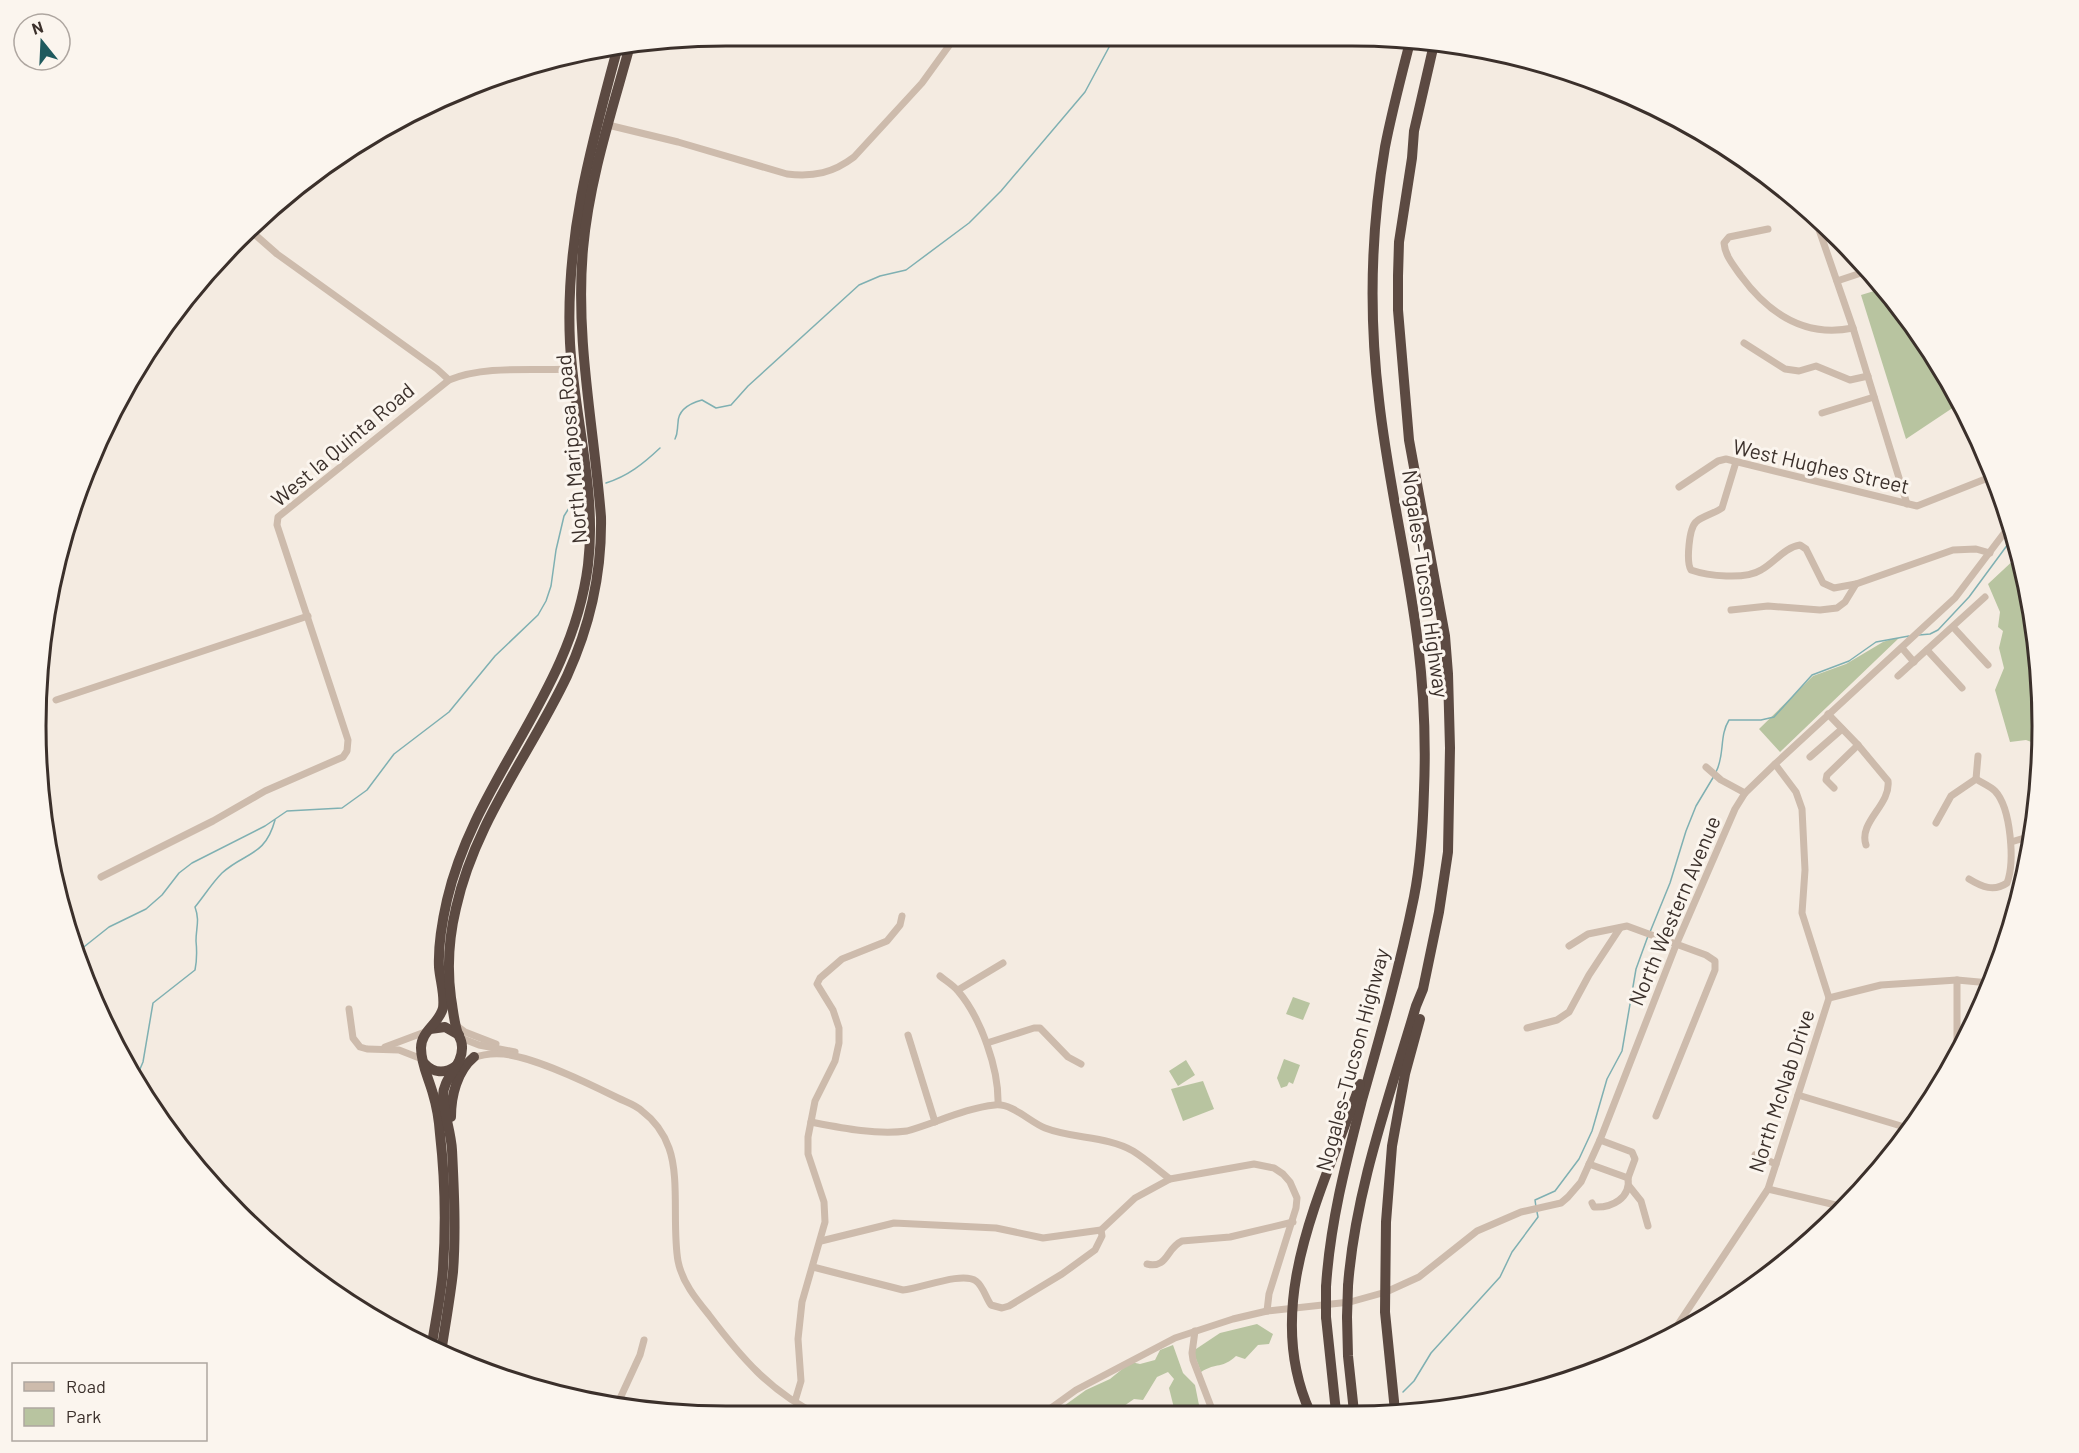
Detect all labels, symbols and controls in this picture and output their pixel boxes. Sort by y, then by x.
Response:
north arrow [12,12,72,72]
text: N [29,17,45,38]
street label: North Mariposa Road [550,353,591,545]
street label: West la Quinta Road [265,377,419,511]
street label: West Hughes Street [1731,433,1912,498]
street label: Nogales–Tucson Highway [1398,468,1455,700]
street label: North Western Avenue [1622,812,1725,1009]
street label: Nogales–Tucson Highway [1310,945,1393,1174]
street label: North McNab Drive [1742,1006,1819,1175]
legend [12,1363,207,1441]
text: Road [66,1375,106,1397]
text: Park [66,1405,101,1427]

